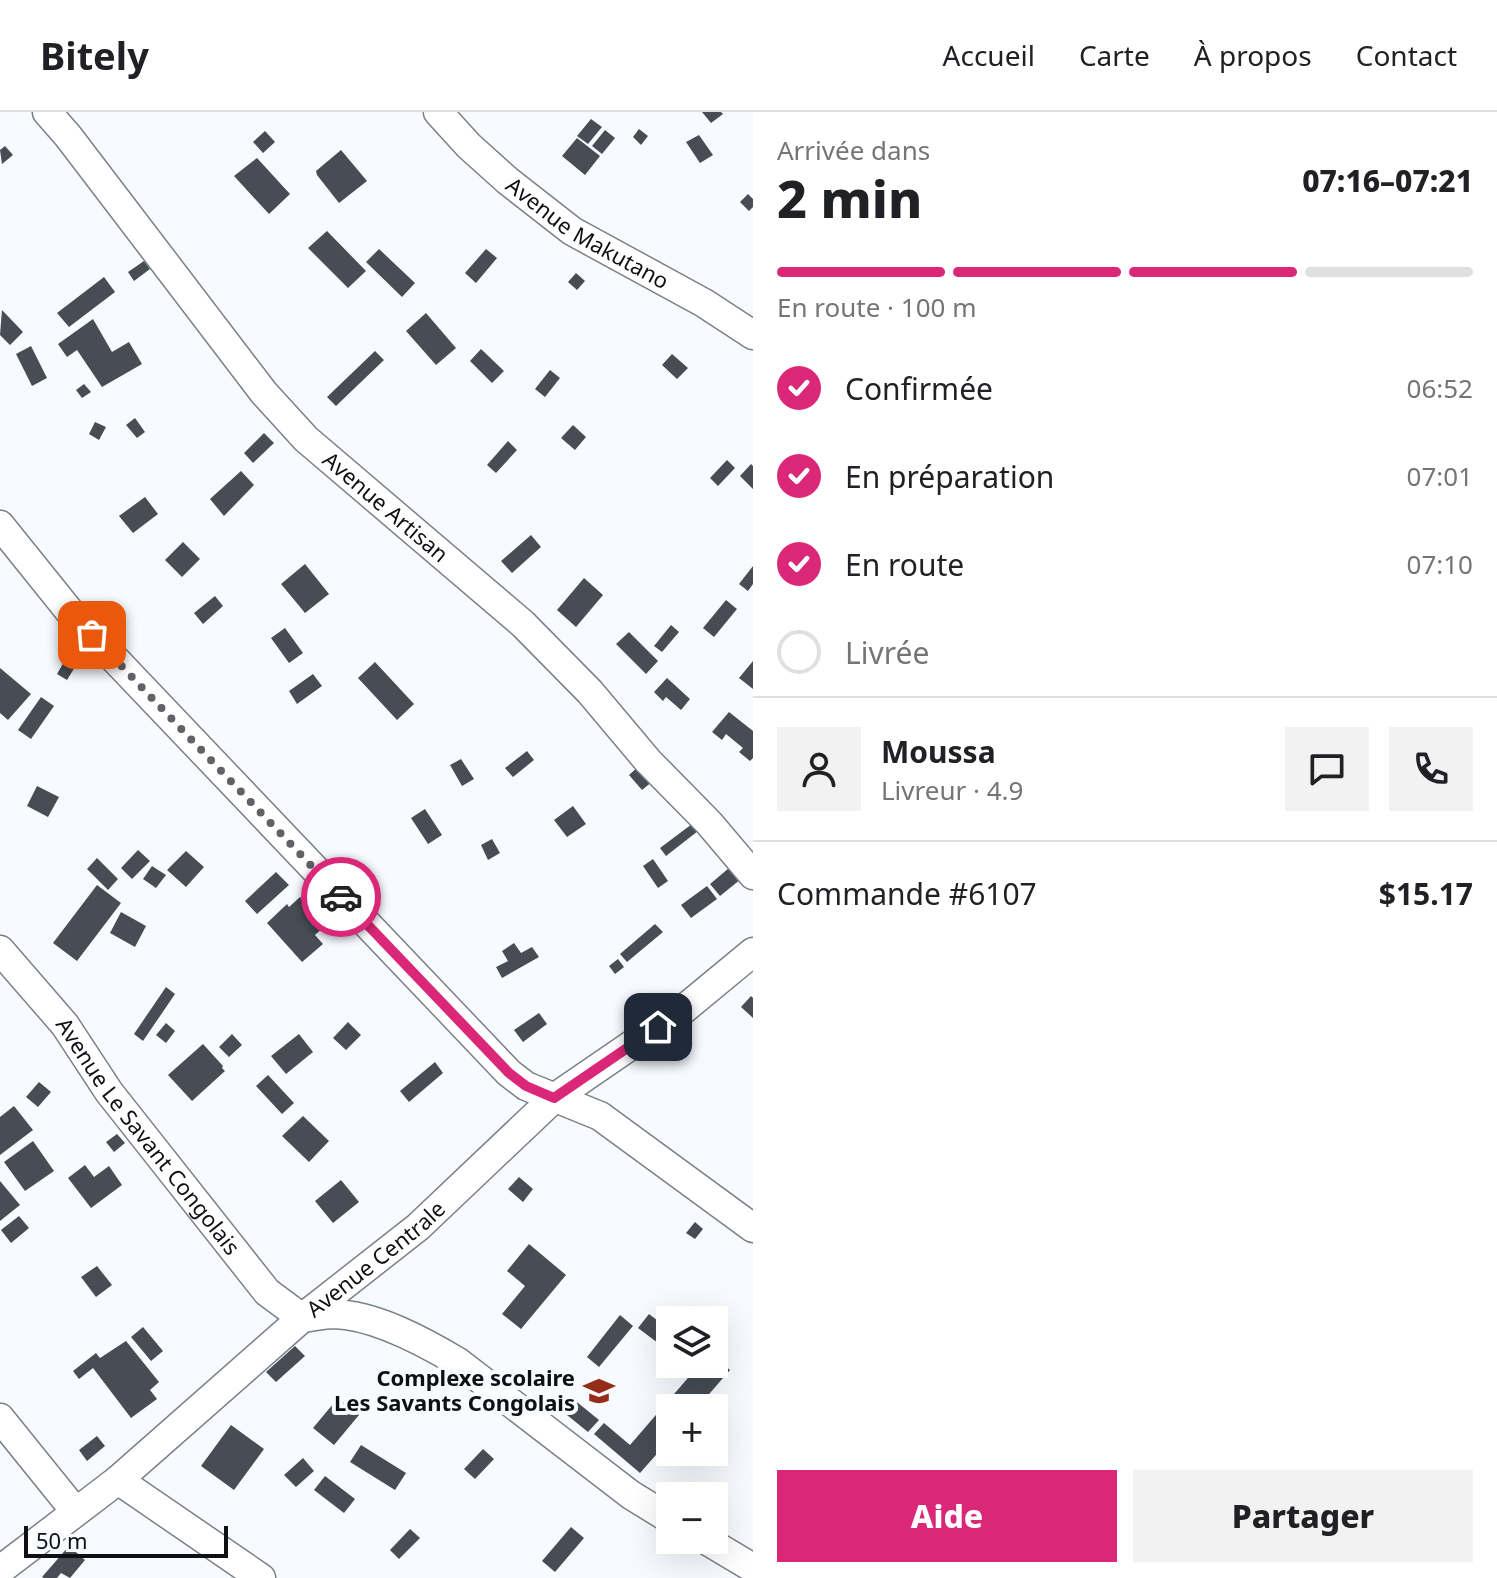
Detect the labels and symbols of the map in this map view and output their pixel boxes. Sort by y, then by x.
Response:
street label: Avenue Makutano [501,169,675,295]
street label: Avenue Artisan [317,444,455,568]
pin [58,601,126,669]
courier [301,857,381,937]
pin [624,993,692,1061]
street label: Avenue Le Savant Congolais [50,1011,248,1260]
street label: Avenue Centrale [300,1193,451,1323]
place label: Complexe scolaire Les Savants Congolais [334,1362,575,1417]
school or university icon: Complexe scolaire Les Savants Congolais [582,1374,616,1408]
scale bar [24,1522,228,1558]

